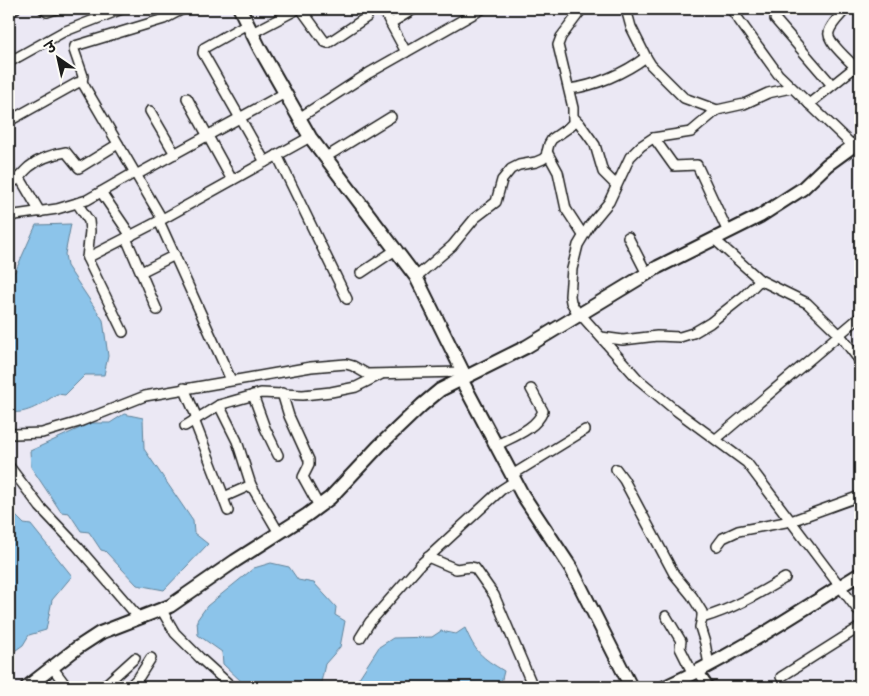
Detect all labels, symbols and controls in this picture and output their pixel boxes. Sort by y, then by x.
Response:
north arrow [32,32,82,82]
text: उ [38,34,63,62]

